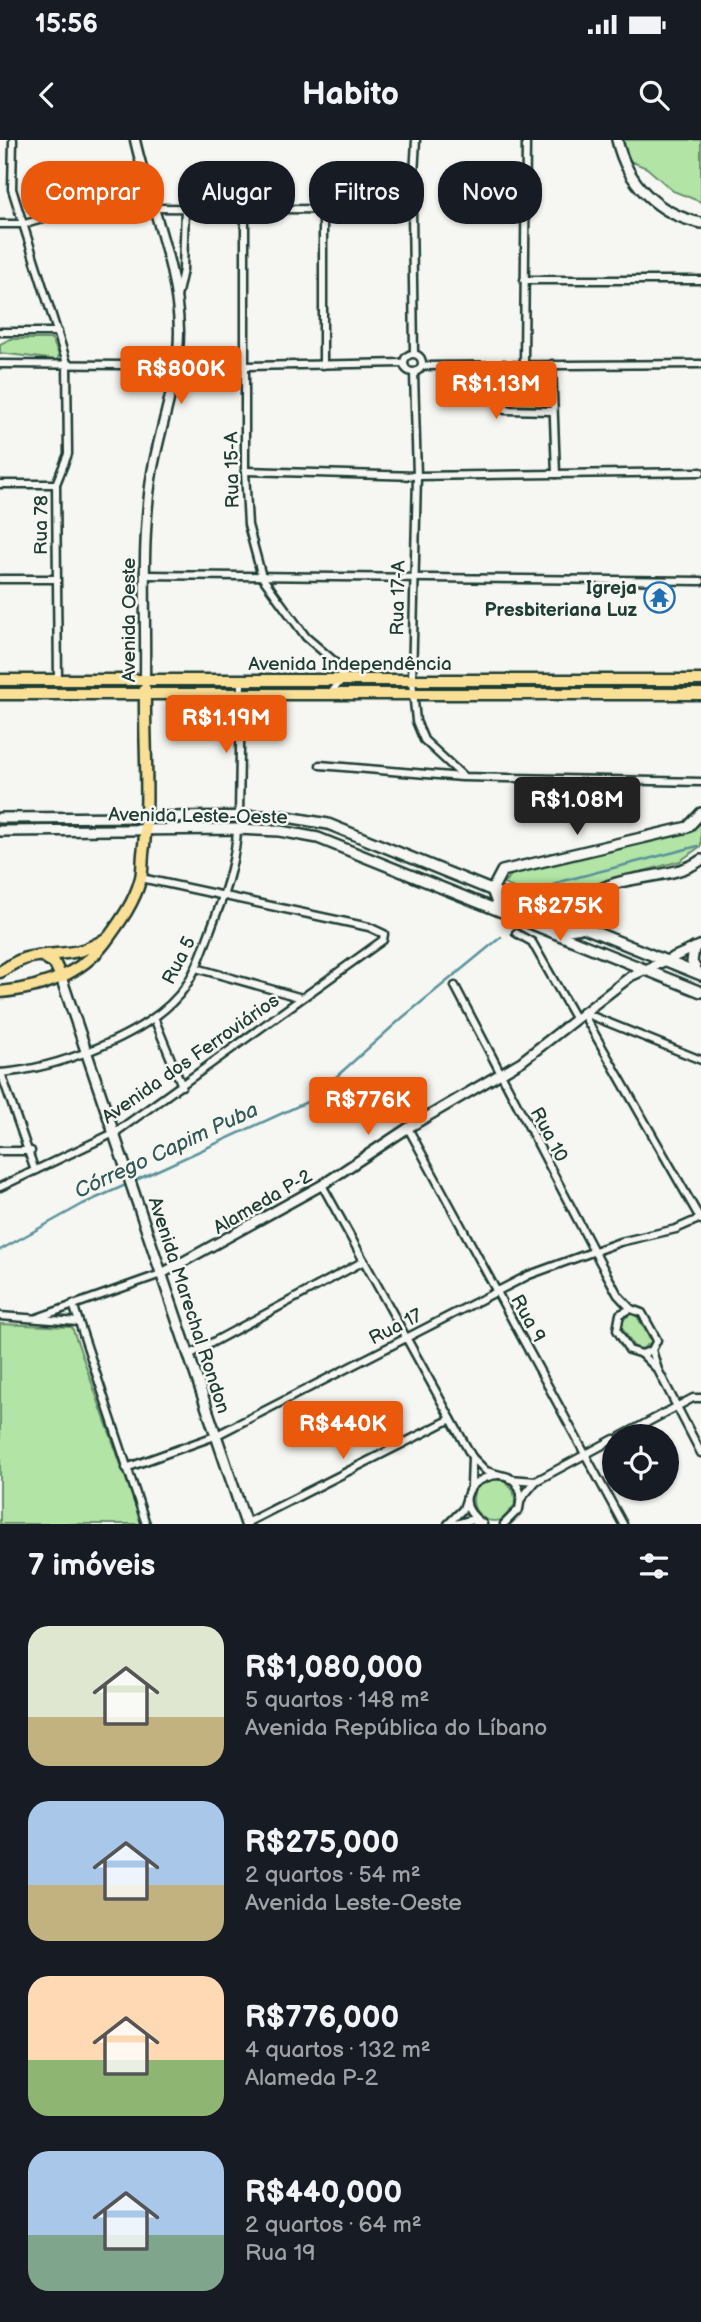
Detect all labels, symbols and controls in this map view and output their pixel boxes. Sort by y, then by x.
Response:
text: 15:56 [35,9,98,40]
text: Habito [302,75,399,114]
icon: back [28,76,66,114]
icon: search [635,76,673,114]
chip: Comprar [21,161,164,224]
chip: Alugar [178,161,295,224]
chip: Filtros [309,161,424,224]
chip: Novo [438,161,542,224]
pin: R$800K [124,346,238,406]
text: R$800K [136,355,226,383]
pin: R$1.13M [431,362,561,421]
text: R$1.13M [452,370,540,398]
street label: Rua 15-A [220,431,245,508]
street label: Rua 78 [30,495,53,555]
street label: Avenida Oeste [118,558,141,682]
street label: Rua 17-A [386,560,411,636]
place label: Igreja Presbiteriana Luz [485,577,638,622]
temple icon: Igreja Presbiteriana Luz [643,581,677,615]
street label: Avenida Independência [248,653,452,676]
pin: R$1.19M [161,696,291,755]
text: R$1.19M [182,704,270,732]
pin: R$1.08M [512,778,642,837]
text: R$1.08M [530,786,624,814]
street label: Avenida Leste-Oeste [108,803,288,830]
pin: R$275K [503,884,617,943]
text: R$275K [517,892,603,920]
street label: Rua 5 [158,933,201,989]
street label: Avenida dos Ferroviários [98,989,284,1129]
pin: R$776K [311,1077,425,1137]
text: R$776K [325,1086,411,1114]
water label: Córrego Capim Puba [70,1097,262,1204]
street label: Rua 10 [525,1103,573,1166]
street label: Alameda P-2 [209,1164,317,1240]
street label: Avenida Marechal Rondon [143,1194,234,1417]
street label: Rua 9 [505,1291,550,1347]
street label: Rua 17 [365,1304,427,1350]
pin: R$440K [286,1402,400,1461]
text: R$440K [299,1410,387,1438]
map controls [602,1424,679,1501]
button: locate [602,1424,679,1501]
icon: filters [635,1547,673,1585]
text: 7 imóveis [28,1548,155,1584]
text: R$1,080,000 [245,1650,423,1686]
icon: home [84,1654,168,1738]
text: 5 quartos · 148 m² [245,1686,430,1714]
text: Avenida República do Líbano [245,1714,547,1742]
text: R$275,000 [245,1825,399,1861]
icon: home [84,1829,168,1913]
text: 2 quartos · 54 m² [245,1861,421,1889]
text: Avenida Leste-Oeste [245,1889,462,1917]
text: R$776,000 [245,2000,399,2036]
icon: home [84,2004,168,2088]
text: 4 quartos · 132 m² [245,2036,431,2064]
text: Alameda P-2 [245,2064,378,2092]
text: R$440,000 [245,2175,402,2211]
icon: home [84,2179,168,2263]
text: 2 quartos · 64 m² [245,2211,422,2239]
text: Rua 19 [245,2239,316,2267]

